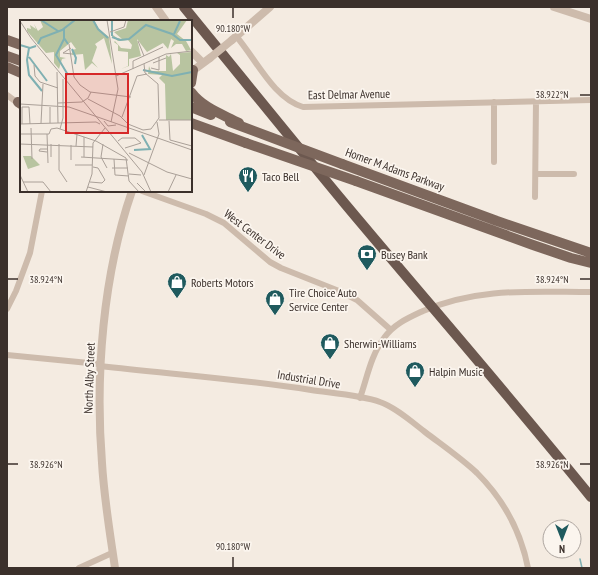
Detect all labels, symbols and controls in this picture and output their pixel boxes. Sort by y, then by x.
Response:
inset map [20,20,192,192]
text: 90.180°W [216,22,250,35]
street label: East Delmar Avenue [308,86,390,102]
text: 38.922°N [535,88,569,101]
street label: Homer M Adams Parkway [343,144,447,194]
restaurant icon: Taco Bell [237,165,259,193]
place label: Taco Bell [262,169,299,184]
street label: West Center Drive [221,206,289,262]
bank icon: Busey Bank [356,243,378,271]
place label: Busey Bank [381,247,428,262]
shop icon: Roberts Motors [166,271,188,299]
text: 38.924°N [29,273,63,286]
text: 38.924°N [535,273,569,286]
place label: Roberts Motors [191,275,254,290]
place label: Tire Choice Auto Service Center [289,285,357,314]
shop icon: Tire Choice Auto Service Center [264,288,286,316]
shop icon: Sherwin-Williams [319,332,341,360]
place label: Sherwin-Williams [344,336,417,351]
street label: North Alby Street [80,341,98,414]
shop icon: Halpin Music [404,360,426,388]
place label: Halpin Music [429,364,483,379]
street label: Industrial Drive [276,367,342,391]
text: 38.926°N [29,458,63,471]
text: 38.926°N [535,458,569,471]
north arrow [542,519,582,559]
text: 90.180°W [216,540,250,553]
text: N [559,542,565,556]

